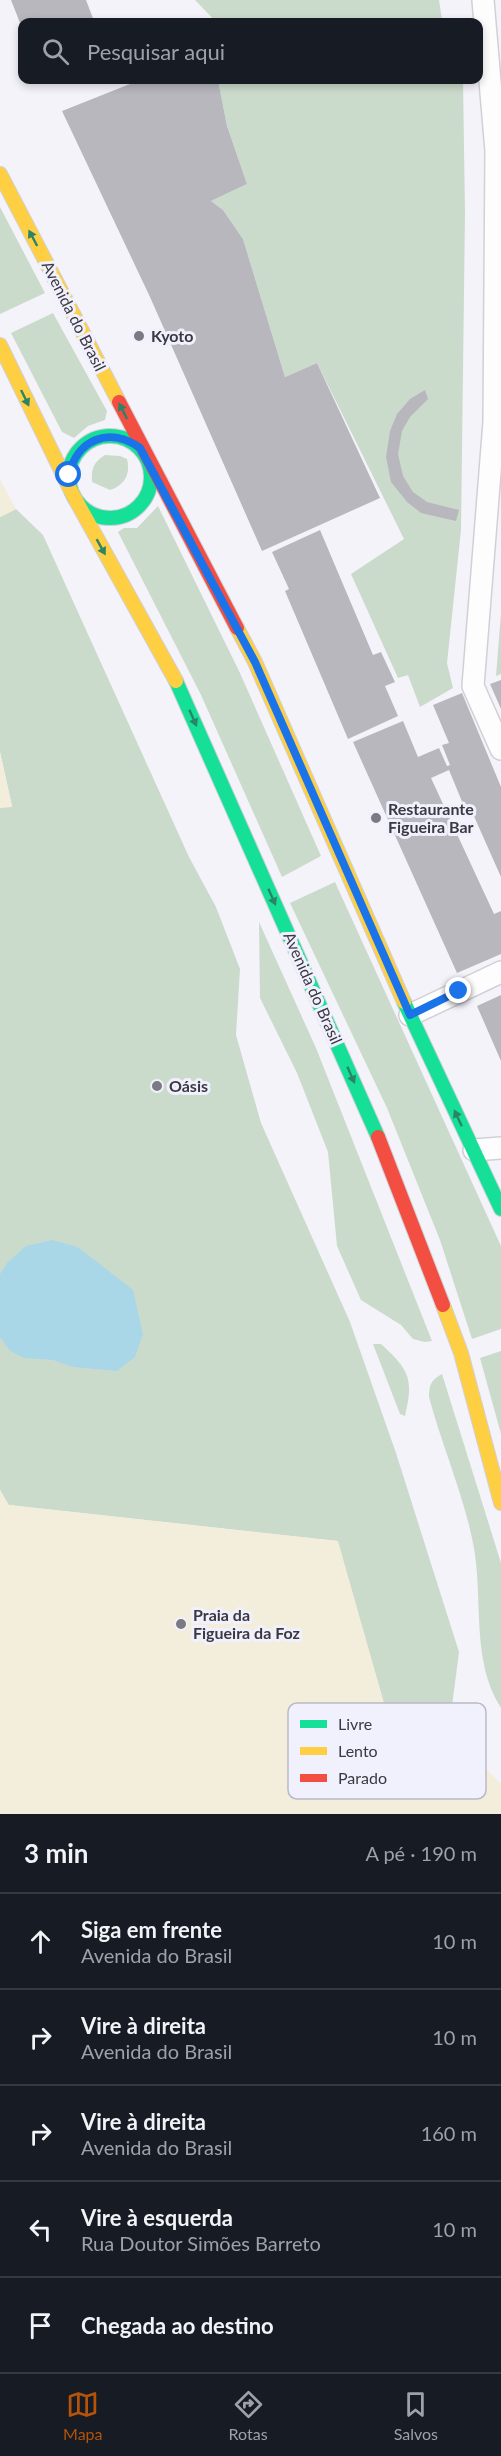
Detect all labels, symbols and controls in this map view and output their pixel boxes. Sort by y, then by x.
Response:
search box [18,18,483,84]
icon: search [39,35,72,68]
text: Pesquisar aqui [87,38,225,65]
one-way arrow [28,229,38,246]
street label: Avenida do Brasil [39,258,110,374]
place label: Kyoto [151,326,193,345]
marker: Kyoto [132,329,146,343]
one-way arrow [21,389,30,406]
one-way arrow [118,402,127,419]
route start [55,461,81,487]
one-way arrow [96,539,106,556]
one-way arrow [189,710,198,727]
place label: Restaurante Figueira Bar [388,799,474,836]
marker: Restaurante Figueira Bar [369,811,383,825]
one-way arrow [267,888,277,906]
street label: Avenida do Brasil [280,929,347,1047]
route end [445,977,471,1003]
one-way arrow [346,1067,356,1085]
place label: Oásis [169,1076,208,1095]
marker: Oásis [150,1079,164,1093]
one-way arrow [454,1109,463,1126]
place label: Praia da Figueira da Foz [193,1605,300,1642]
marker: Praia da Figueira da Foz [174,1617,188,1631]
legend [288,1703,486,1799]
text: Livre [338,1714,372,1733]
text: Lento [338,1741,378,1760]
text: Parado [338,1768,387,1787]
text: 3 min [24,1837,88,1869]
text: A pé · 190 m [365,1841,477,1865]
text: Siga em frente [81,1916,222,1943]
icon: ahead [24,1925,57,1958]
text: 10 m [432,1929,477,1953]
text: Avenida do Brasil [81,1943,232,1967]
text: Vire à direita [81,2012,206,2039]
icon: right [24,2021,57,2054]
text: 10 m [432,2025,477,2049]
text: Avenida do Brasil [81,2039,232,2063]
text: Vire à direita [81,2108,206,2135]
icon: right [24,2117,57,2150]
text: 160 m [421,2121,477,2145]
text: Avenida do Brasil [81,2135,232,2159]
text: Vire à esquerda [81,2204,233,2231]
icon: left [24,2213,57,2246]
text: 10 m [432,2217,477,2241]
text: Rua Doutor Simões Barreto [81,2231,321,2255]
icon: arrive [24,2309,57,2342]
text: Chegada ao destino [81,2312,274,2339]
tab: Mapa [63,2388,103,2443]
tab: Rotas [229,2388,268,2443]
tab: Salvos [394,2388,438,2443]

